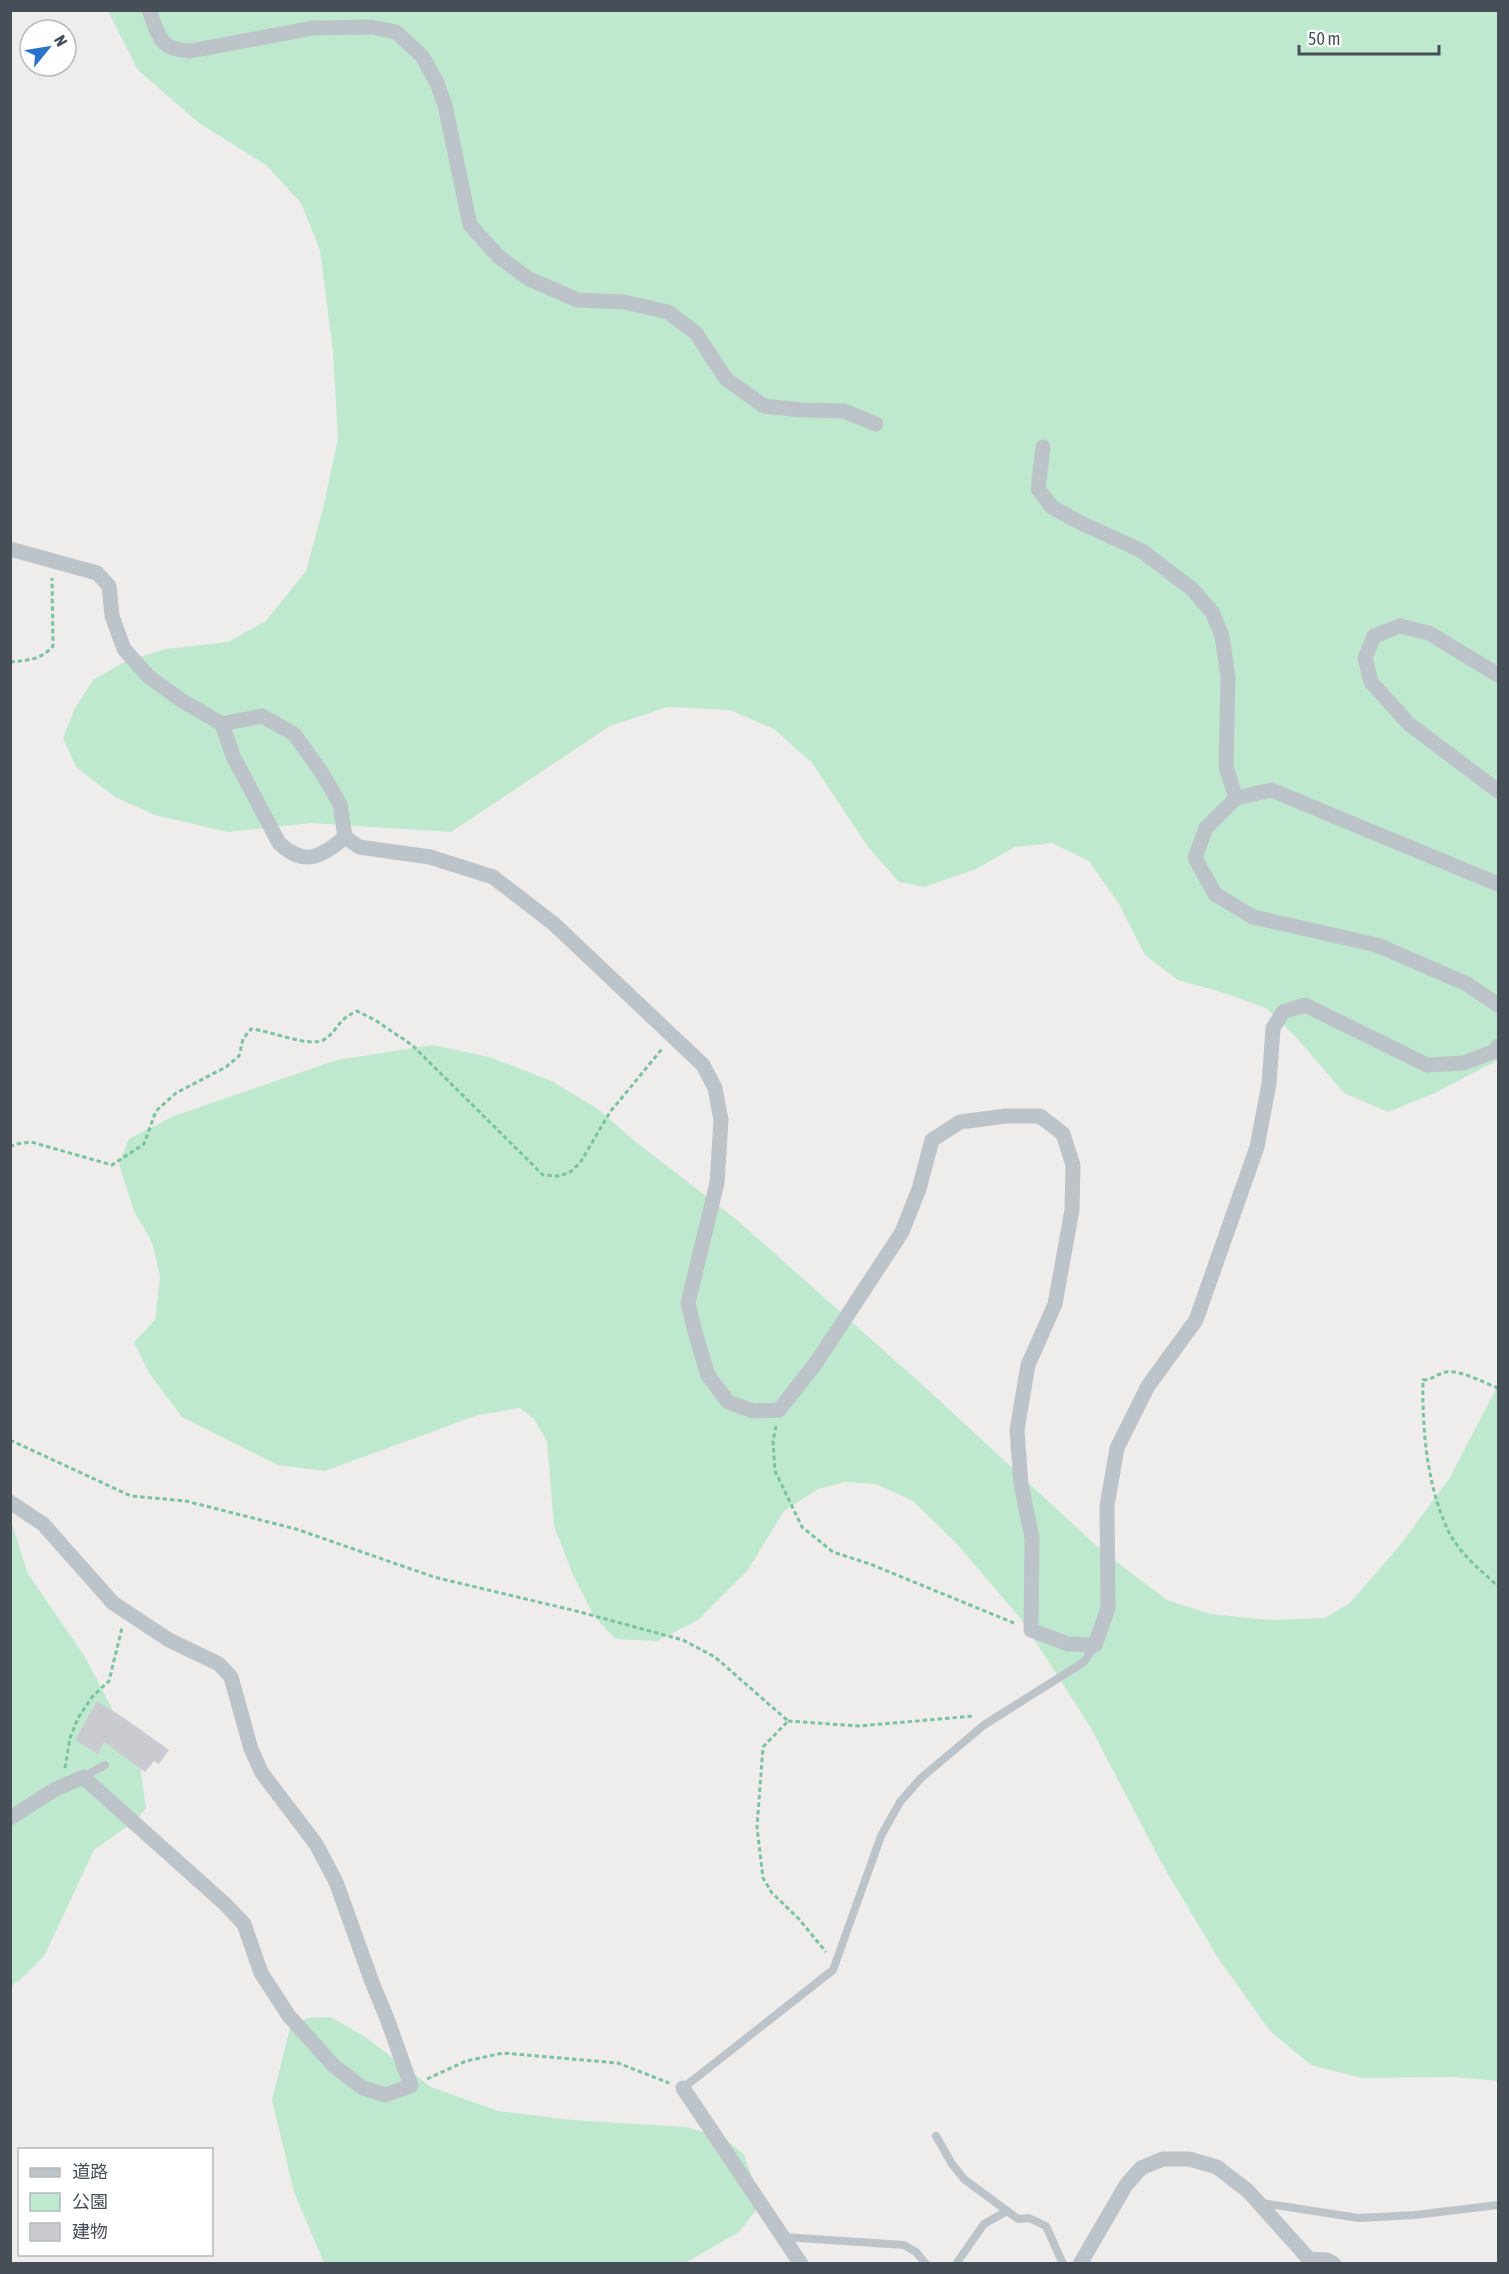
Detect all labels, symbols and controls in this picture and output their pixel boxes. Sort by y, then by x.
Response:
north arrow [18,18,78,78]
scale bar [1299,18,1438,56]
text: 50 m [1308,28,1340,49]
text: N [51,32,71,49]
legend [18,2148,213,2256]
text: 道路 [72,2161,108,2182]
text: 公園 [72,2191,108,2212]
text: 建物 [72,2221,108,2242]

